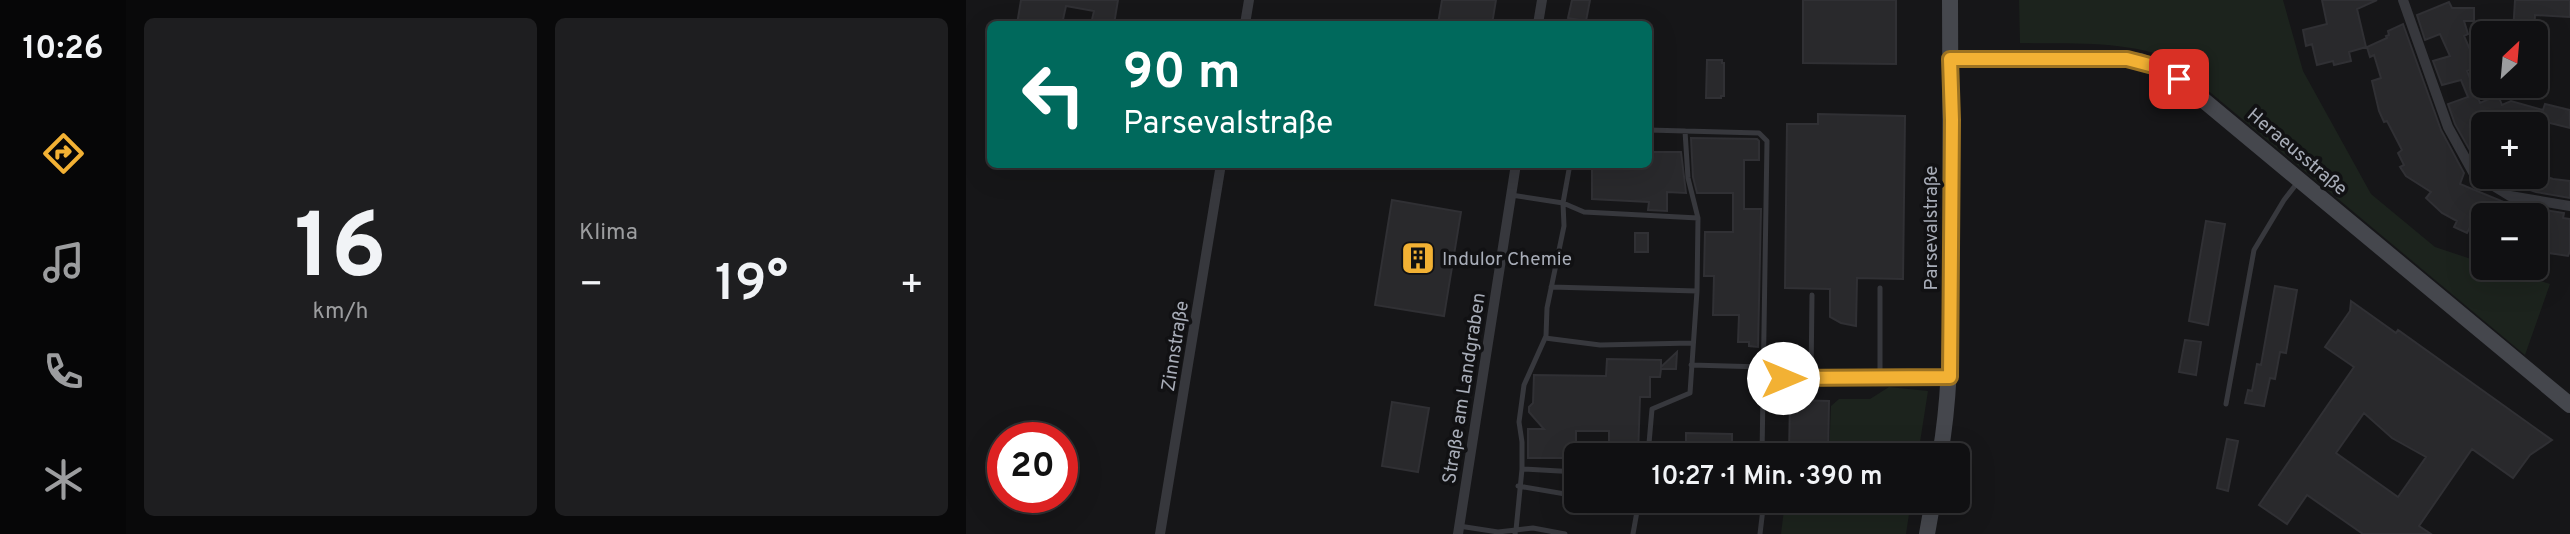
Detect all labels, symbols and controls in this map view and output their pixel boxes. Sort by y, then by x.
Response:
north arrow [2471,21,2548,98]
map controls [2471,21,2548,280]
text: 10:26 [23,30,103,70]
text: 90 m [1123,44,1241,106]
icon: left [1008,49,1099,140]
pin [2149,49,2209,109]
icon: arrive [2160,60,2198,98]
street label: Heraeusstraße [2242,104,2352,201]
text: Parsevalstraße [1123,105,1333,145]
button: + [2471,112,2548,189]
icon: directions [39,129,88,178]
street label: Parsevalstraße [1920,166,1944,290]
text: 16 [294,195,387,310]
button: − [2471,203,2548,280]
text: Klima [579,219,638,248]
icon: music [39,238,88,287]
building icon: Indulor Chemie [1399,239,1437,277]
place label: Indulor Chemie [1442,248,1572,272]
text: 19° [715,253,788,319]
text: − [579,262,604,311]
text: + [899,262,924,311]
street label: Straße am Landgraben [1438,291,1492,486]
text: km/h [313,298,368,327]
street label: Zinnstraße [1157,299,1195,393]
position arrow [1746,341,1820,415]
icon: phone [39,347,88,396]
speed limit sign: 20 [987,422,1078,513]
icon: climate [39,455,88,504]
text: 10:27 · 1 Min. · 390 m [1651,461,1883,494]

